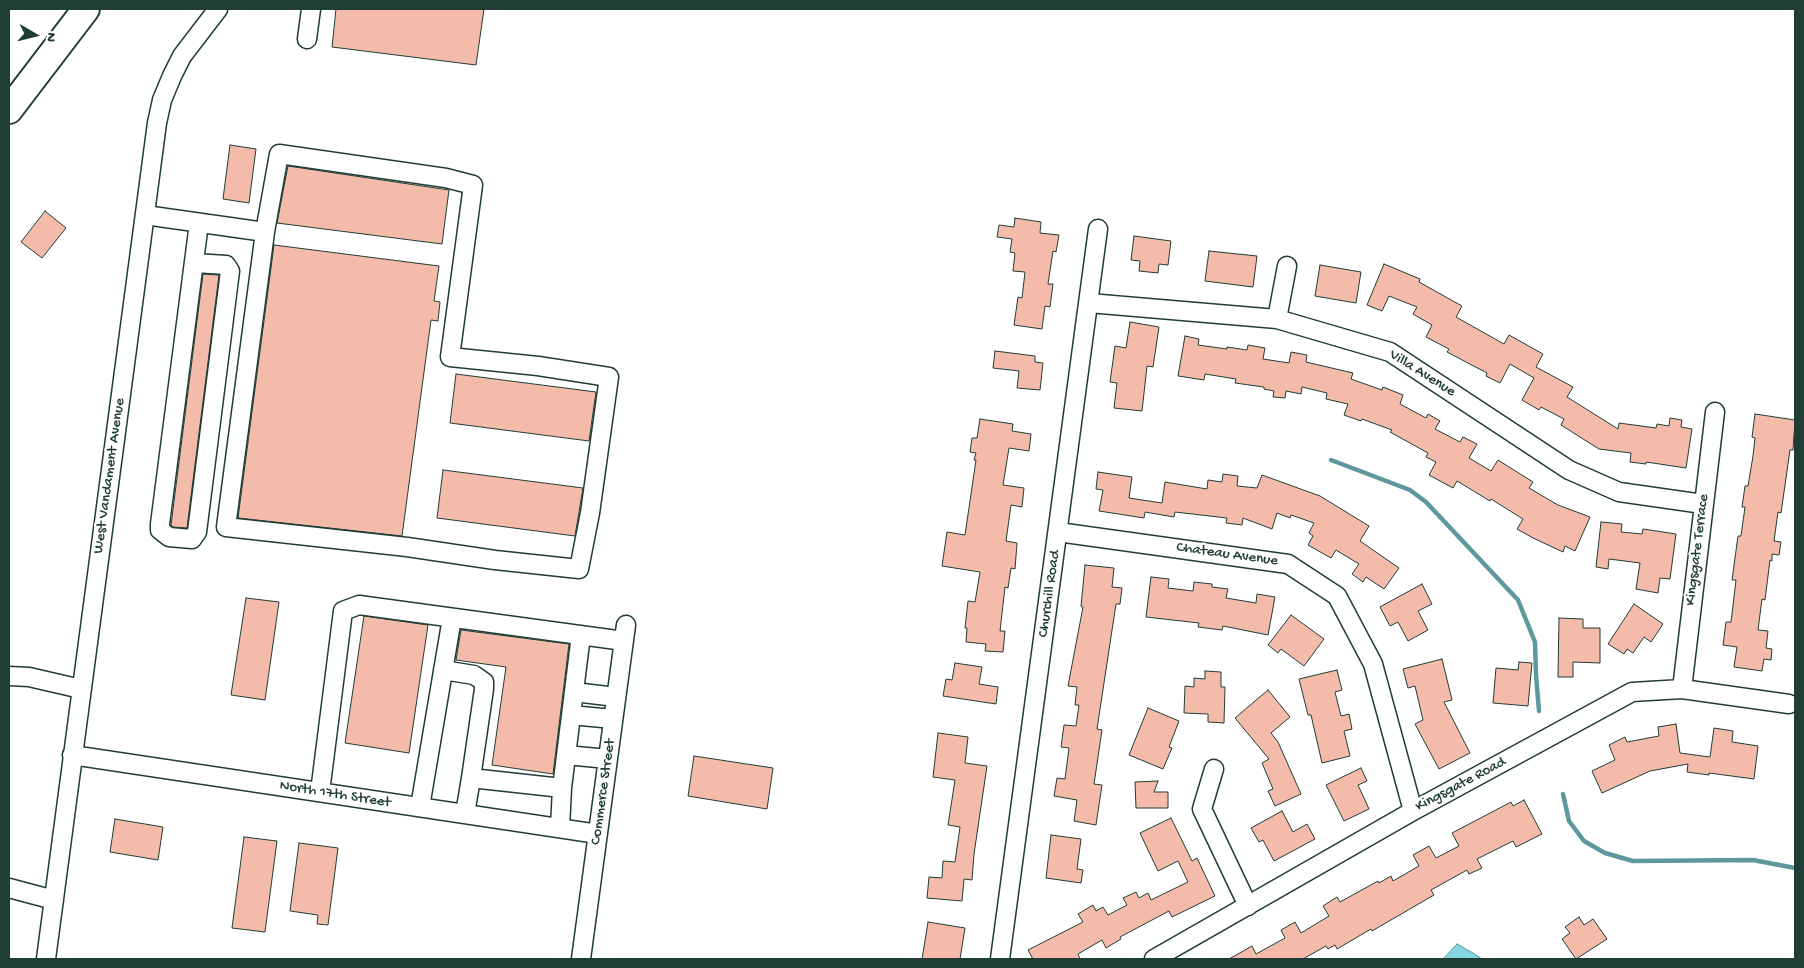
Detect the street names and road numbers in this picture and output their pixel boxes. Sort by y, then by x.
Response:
street label: Villa Avenue [1385,346,1459,402]
street label: West Vandament Avenue [90,397,130,555]
street label: Kingsgate Terrace [1682,493,1714,607]
street label: Chateau Avenue [1175,539,1279,571]
street label: Churchill Road [1035,549,1065,639]
street label: Commerce Street [588,738,620,846]
street label: Kingsgate Road [1413,754,1509,816]
street label: North 17th Street [278,777,392,813]

